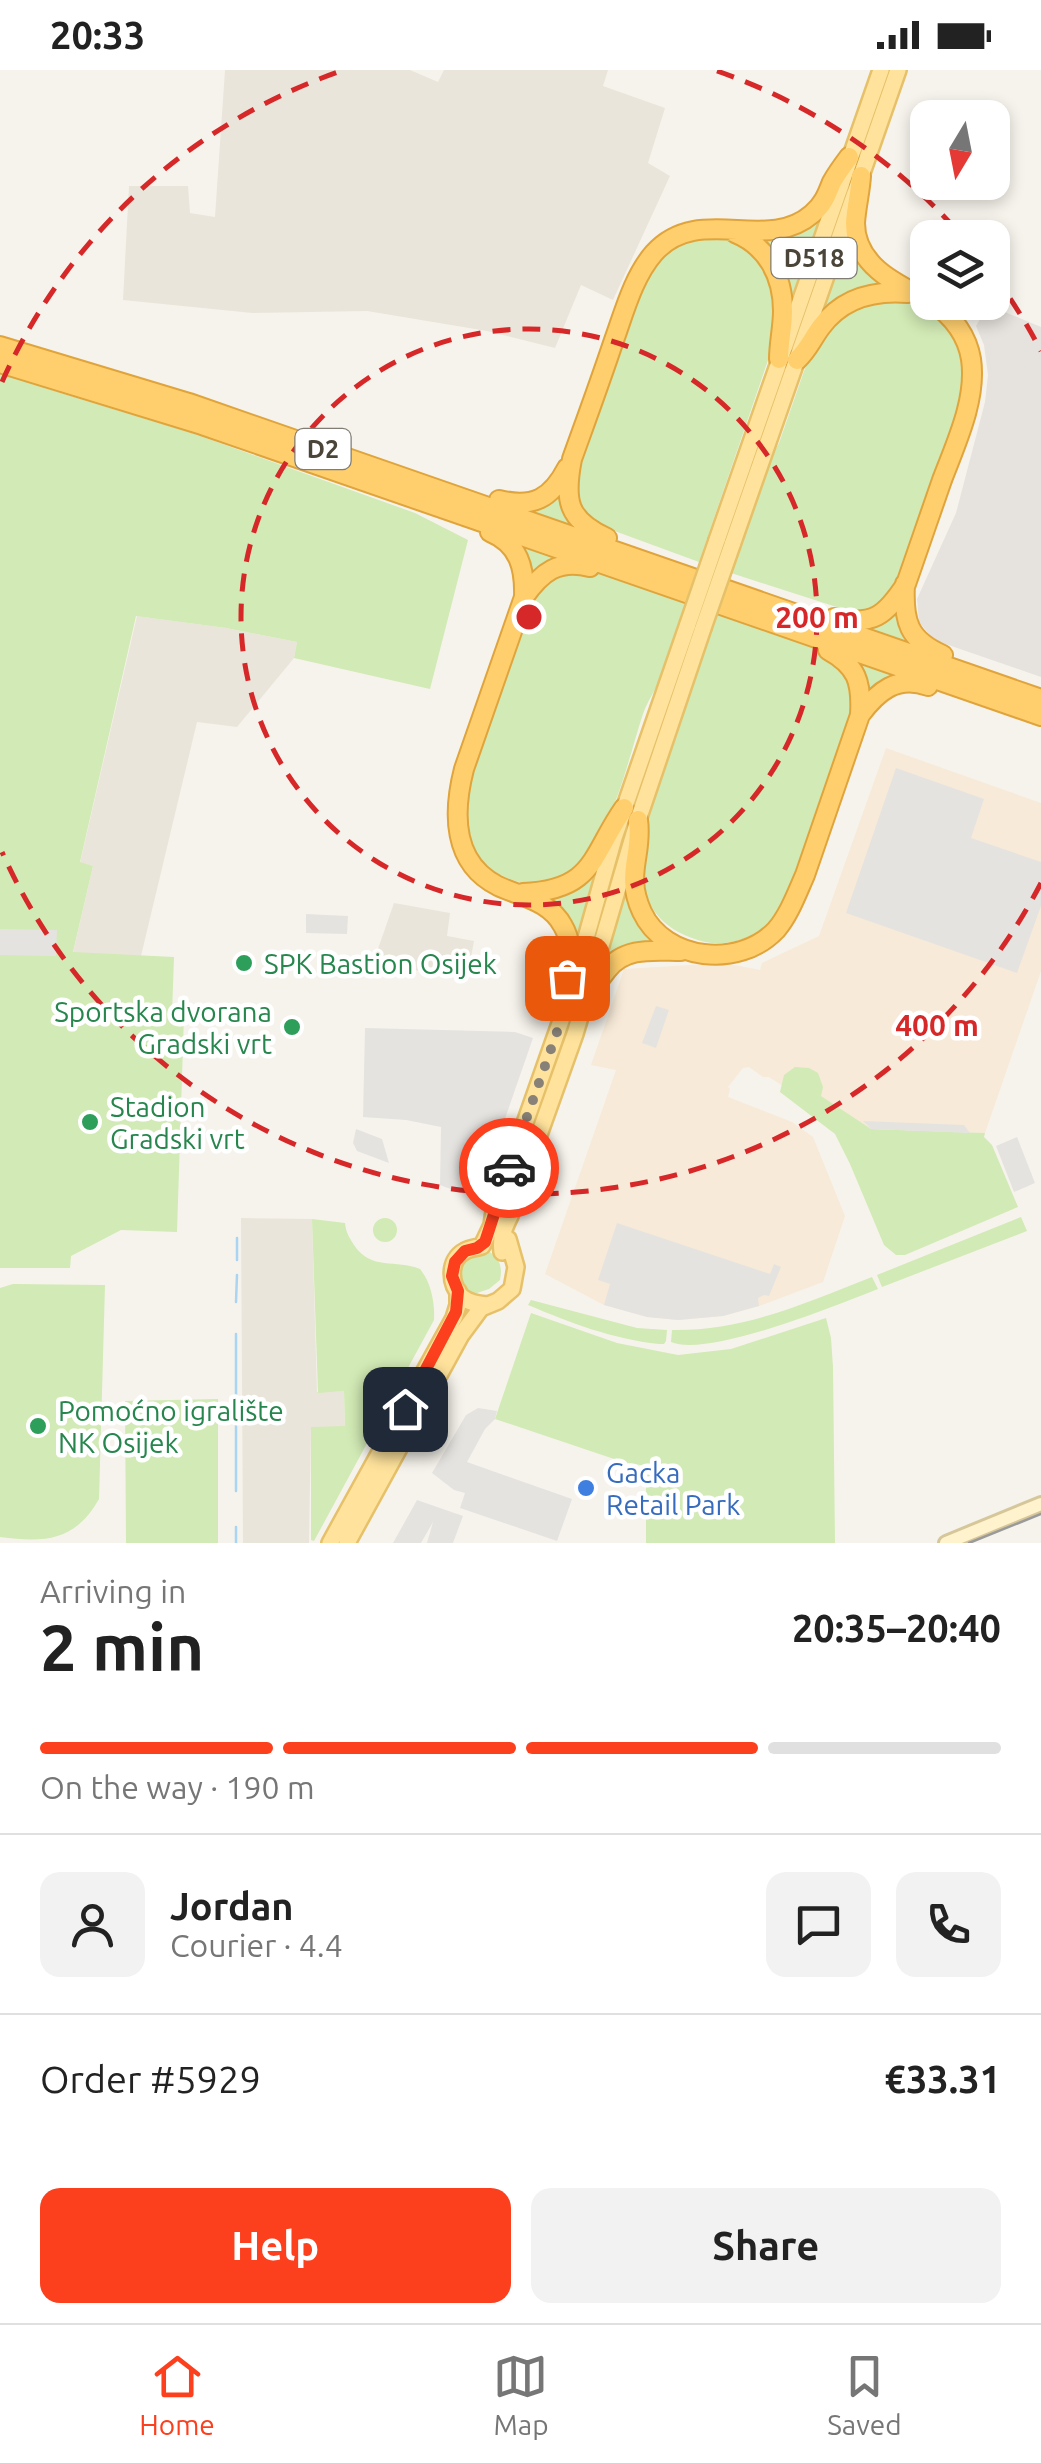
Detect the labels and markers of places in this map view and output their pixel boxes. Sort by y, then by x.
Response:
centre of rings [511,599,547,635]
pin [525,936,610,1021]
place label: SPK Bastion Osijek [264,948,497,979]
marker: SPK Bastion Osijek [233,952,255,974]
place label: Sportska dvorana Gradski vrt [54,996,272,1059]
marker: Sportska dvorana Gradski vrt [281,1016,303,1038]
place label: Stadion Gradski vrt [110,1091,245,1154]
marker: Stadion Gradski vrt [79,1111,101,1133]
pin [363,1367,448,1452]
place label: Pomoćno igralište NK Osijek [58,1395,284,1458]
marker: Pomoćno igralište NK Osijek [27,1415,49,1437]
place label: Gacka Retail Park [606,1457,740,1520]
marker: Gacka Retail Park [575,1477,597,1499]

